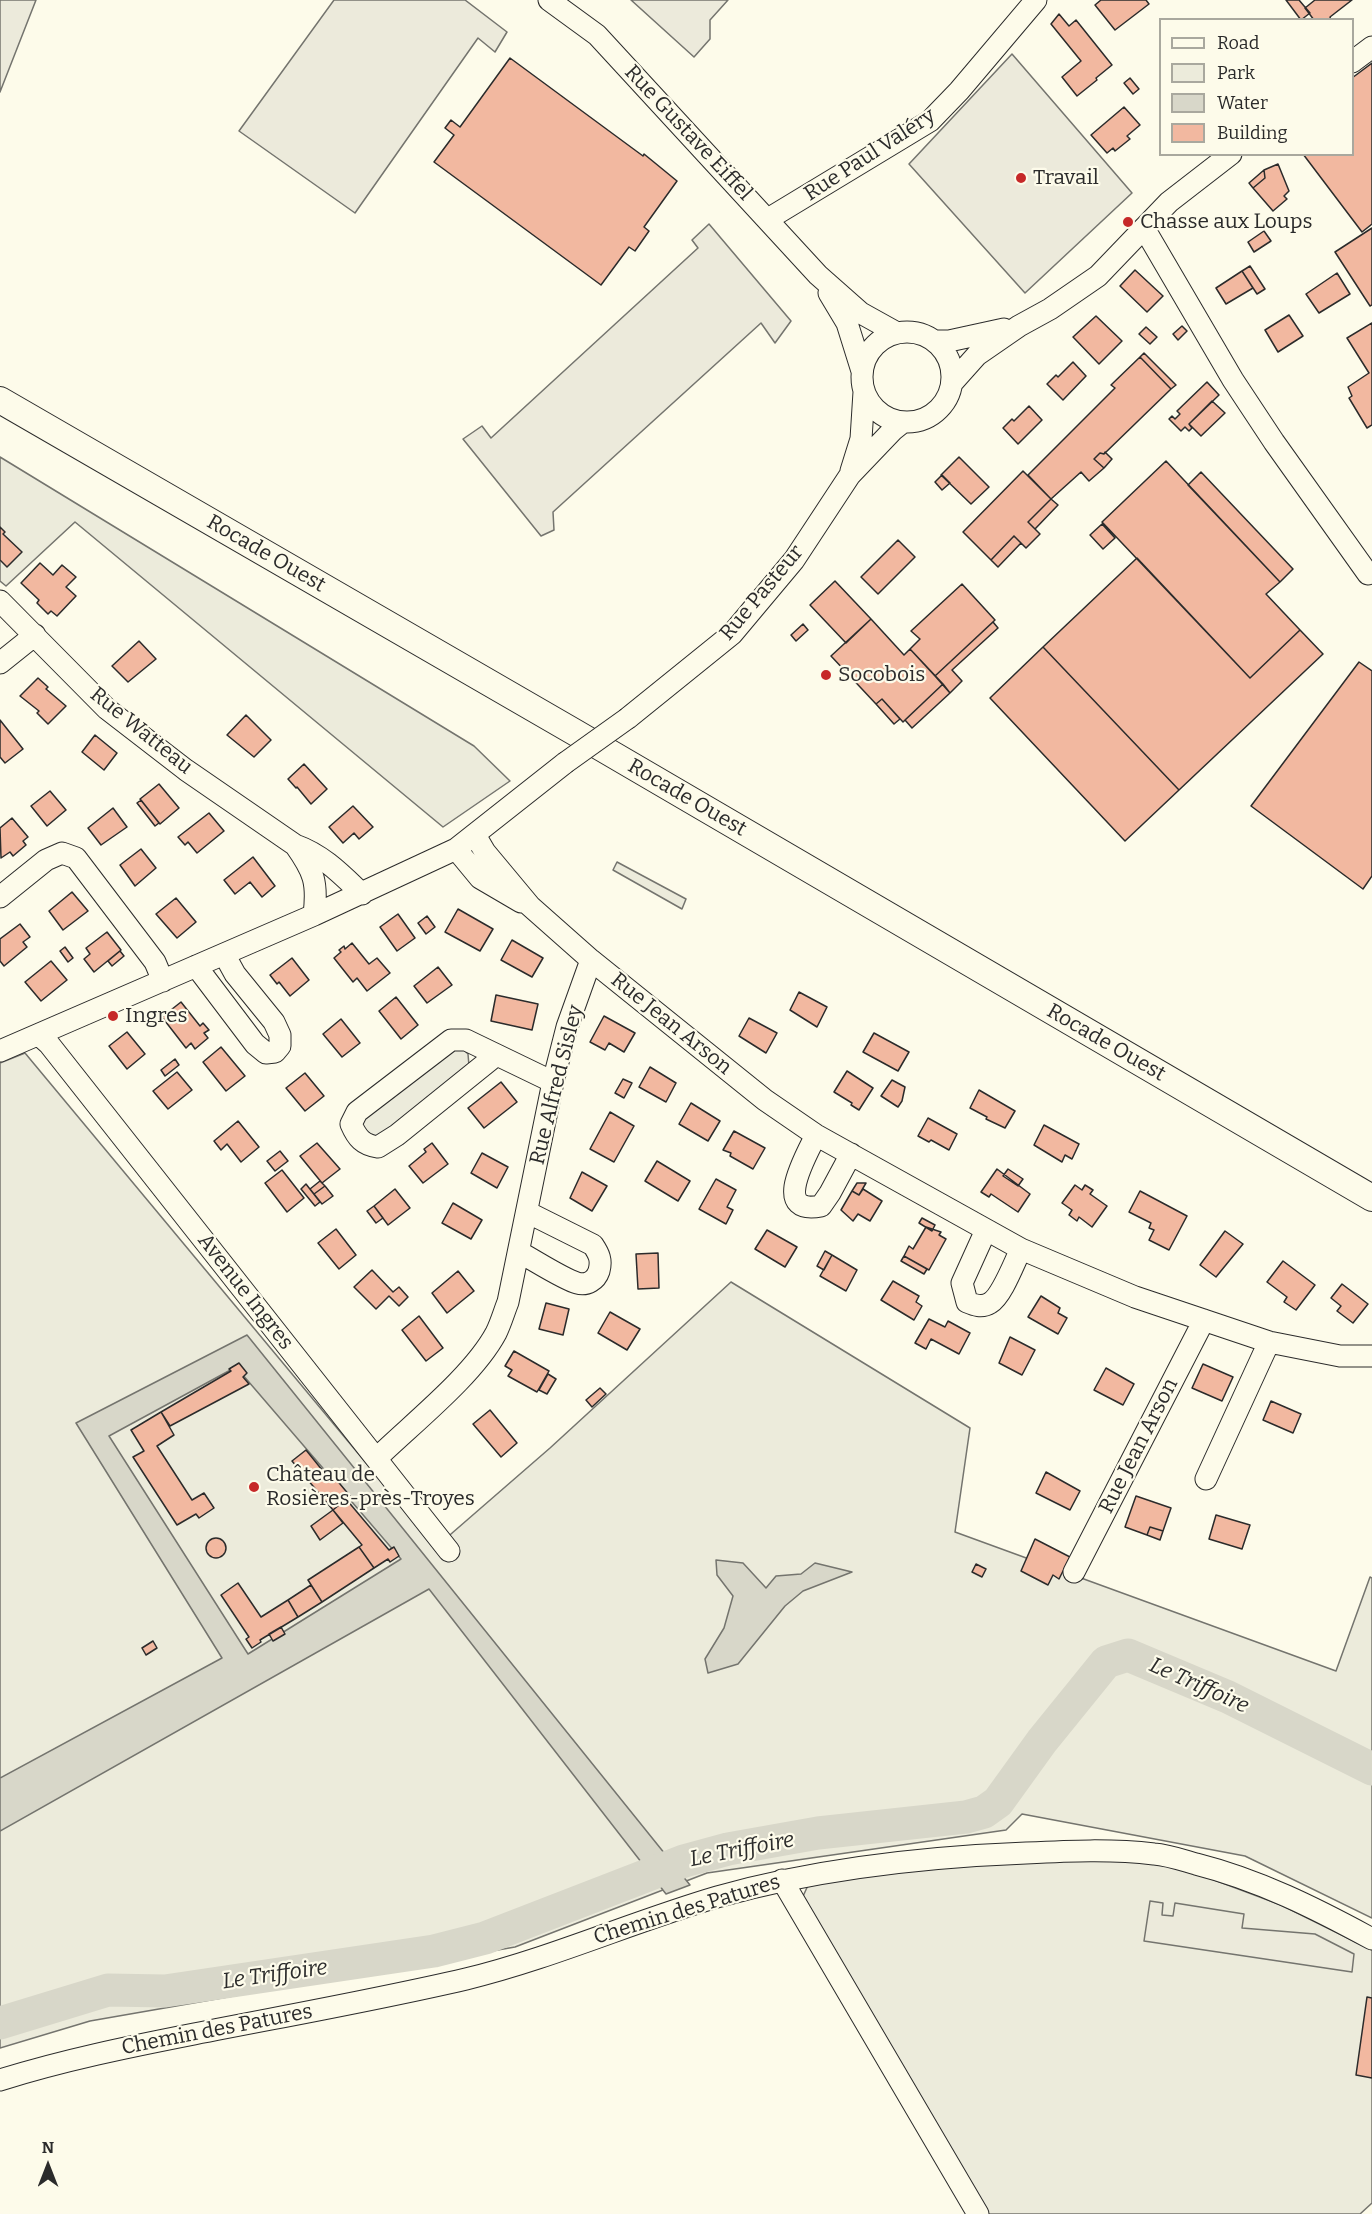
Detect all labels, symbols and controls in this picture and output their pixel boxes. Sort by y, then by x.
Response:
legend [1159,18,1354,156]
text: Road [1217,32,1259,54]
street label: Rue Gustave Eiffel [619,60,757,206]
text: Park [1217,62,1255,84]
text: Water [1217,92,1268,114]
street label: Rue Paul Valéry [800,103,940,207]
text: Building [1217,122,1288,144]
place label: Travail [1033,165,1099,191]
marker: Travail [1014,171,1028,185]
place label: Chasse aux Loups [1140,209,1312,235]
marker: Chasse aux Loups [1121,215,1135,229]
street label: Rocade Ouest [202,510,330,598]
street label: Rue Pasteur [715,540,809,646]
place label: Socobois [838,662,925,688]
marker: Socobois [819,668,833,682]
street label: Rue Watteau [85,682,197,780]
street label: Rocade Ouest [623,754,751,842]
street label: Rue Jean Arson [605,968,737,1080]
street label: Rocade Ouest [1042,999,1170,1087]
street label: Rue Alfred Sisley [525,1002,589,1168]
place label: Ingres [125,1003,187,1029]
marker: Ingres [106,1009,120,1023]
street label: Avenue Ingres [192,1229,298,1355]
street label: Rue Jean Arson [1094,1374,1184,1518]
place label: Château de Rosières-près-Troyes [266,1462,475,1512]
marker: Château de Rosières-près-Troyes [247,1480,261,1494]
water label: Le Triffoire [1145,1652,1253,1720]
water label: Le Triffoire [687,1827,797,1873]
street label: Chemin des Patures [591,1870,783,1950]
water label: Le Triffoire [221,1955,329,1995]
street label: Chemin des Patures [119,1999,315,2061]
north arrow [18,2136,78,2196]
text: N [42,2138,54,2157]

